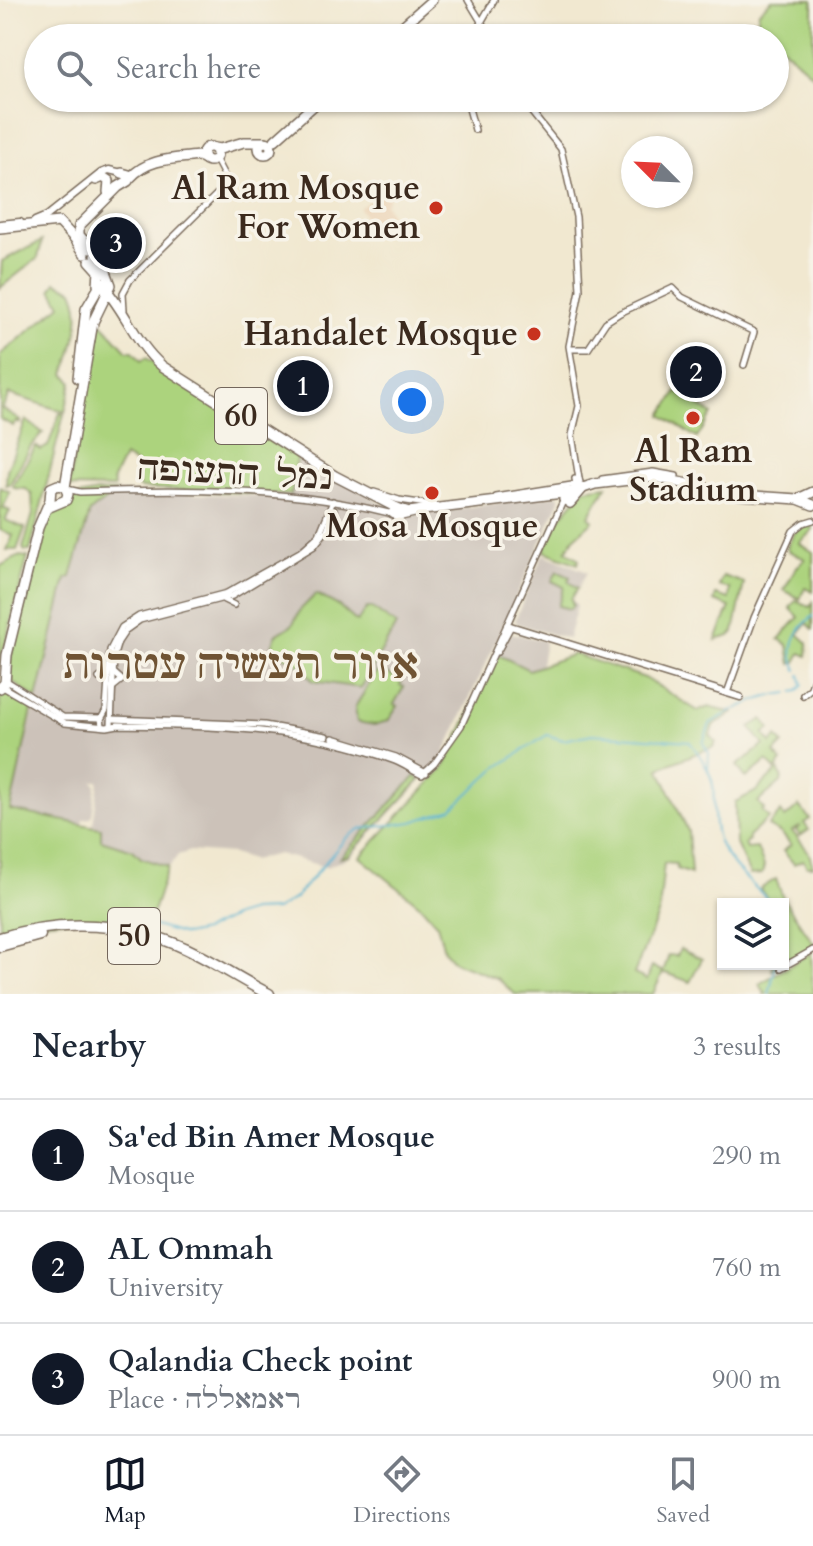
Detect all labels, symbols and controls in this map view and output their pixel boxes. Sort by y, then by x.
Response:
search box [24,24,789,112]
icon: search [52,46,96,90]
text: Search here [116,48,261,89]
north arrow [621,136,693,208]
place label: Al Ram Mosque For Women [171,165,420,250]
marker: Al Ram Mosque For Women [427,199,445,217]
pin: 3 [90,213,142,273]
place label: Handalet Mosque [244,311,518,357]
marker: Handalet Mosque [525,325,543,343]
pin: 2 [670,342,722,402]
pin: 1 [277,356,329,416]
your location [392,382,432,422]
road number: 60 [215,388,267,444]
marker: Al Ram Stadium [684,409,702,427]
place label: Al Ram Stadium [629,428,757,513]
street label: נמל התעופה [137,445,333,501]
marker: Mosa Mosque [423,484,441,502]
place label: Mosa Mosque [325,503,539,549]
district label: אזור תעשיה עטרות [63,636,419,693]
map controls [717,898,789,970]
button: layers [717,898,789,970]
road number: 50 [108,908,160,964]
text: Nearby [32,1023,147,1069]
text: 3 results [693,1029,781,1064]
text: Sa'ed Bin Amer Mosque [108,1117,435,1158]
text: 1 [51,1138,65,1173]
text: 290 m [712,1138,781,1173]
text: Mosque [108,1158,195,1193]
text: AL Ommah [108,1229,273,1270]
text: 2 [51,1250,65,1285]
text: 760 m [712,1250,781,1285]
text: University [108,1270,224,1305]
text: Qalandia Check point [108,1341,412,1382]
text: 3 [51,1362,65,1397]
text: 900 m [712,1362,781,1397]
text: Place · ראמאללה [108,1382,301,1417]
tab: Map [103,1452,147,1530]
tab: Directions [353,1452,450,1530]
tab: Saved [657,1452,710,1530]

